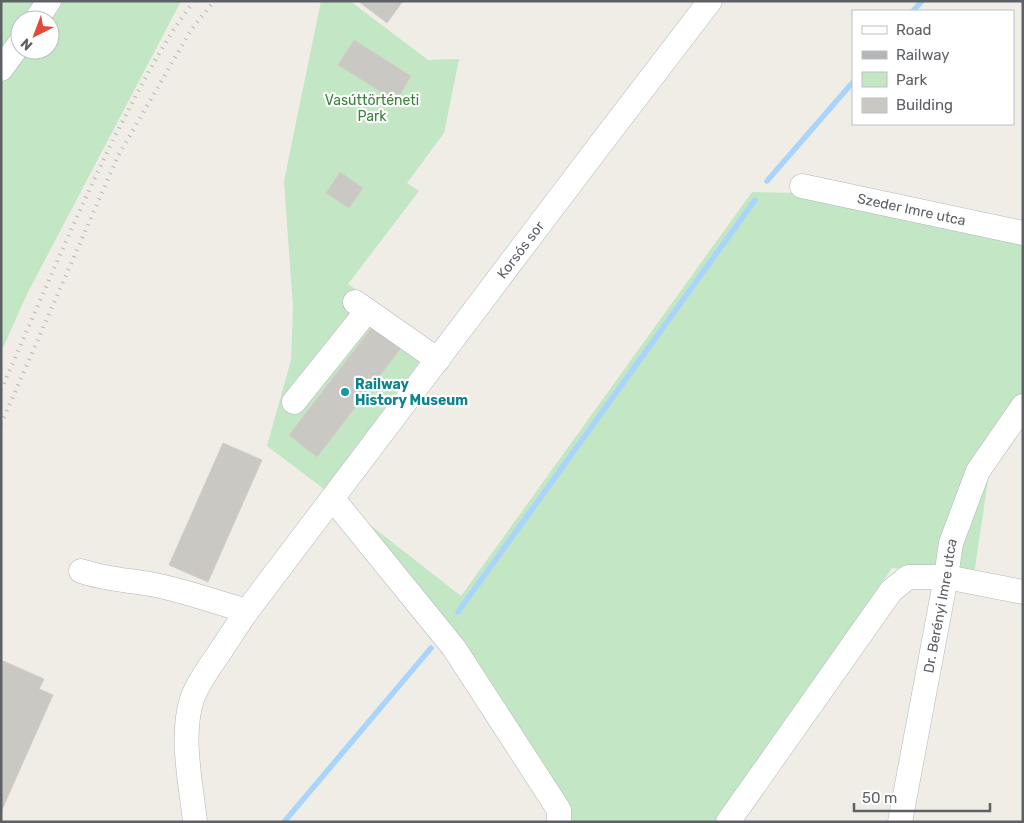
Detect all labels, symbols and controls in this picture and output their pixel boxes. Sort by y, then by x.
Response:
north arrow [10,10,60,60]
legend [852,10,1014,125]
text: Road [896,21,932,39]
text: N [17,35,36,54]
text: Railway [896,46,950,64]
text: Park [896,71,927,89]
park label: Vasúttörténeti Park [325,92,419,125]
text: Building [896,96,953,114]
street label: Szeder Imre utca [856,190,967,229]
street label: Korsós sor [493,217,548,282]
place label: Railway History Museum [355,376,468,409]
marker: Railway History Museum [339,386,351,398]
street label: Dr. Berényi Imre utca [920,536,961,674]
scale bar [854,780,990,812]
text: 50 m [862,789,897,807]

